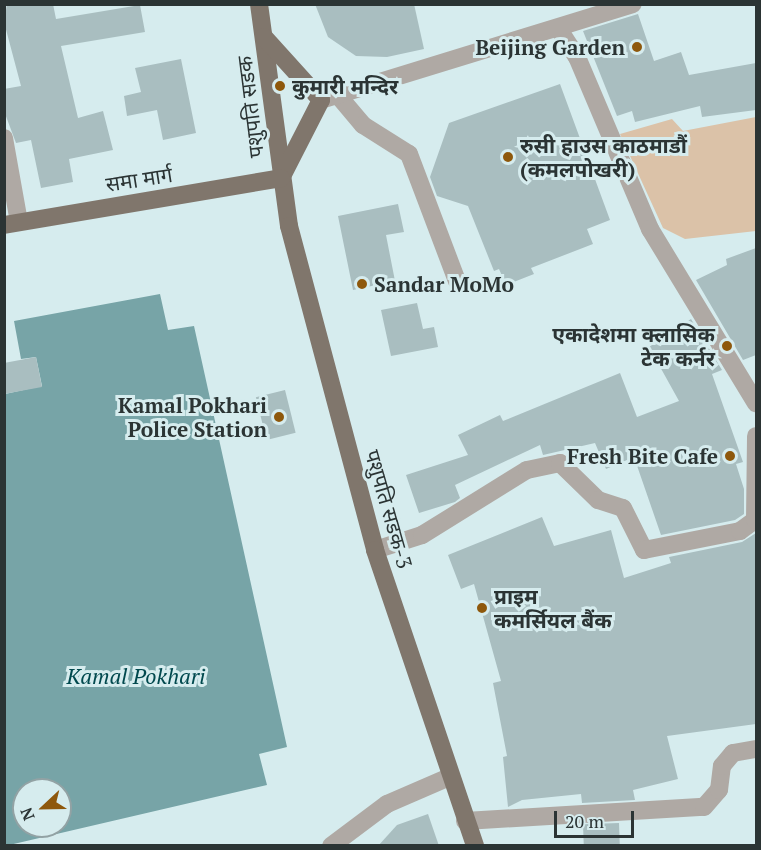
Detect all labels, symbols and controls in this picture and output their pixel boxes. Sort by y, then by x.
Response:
place label: Beijing Garden [475,34,625,60]
marker: Beijing Garden [630,40,644,54]
street label: पशुपति सडक [231,55,269,159]
place label: कुमारी मन्दिर [292,73,398,99]
marker: कुमारी मन्दिर [273,79,287,93]
place label: रुसी हाउस काठमाडौं (कमलपोखरी) [520,132,687,182]
marker: रुसी हाउस काठमाडौं (कमलपोखरी) [501,150,515,164]
street label: समा मार्ग [104,161,174,197]
place label: Sandar MoMo [374,271,514,297]
marker: Sandar MoMo [355,277,369,291]
place label: एकादेशमा क्लासिक टेक कर्नर [552,321,715,371]
marker: एकादेशमा क्लासिक टेक कर्नर [720,339,734,353]
place label: Kamal Pokhari Police Station [118,392,267,442]
marker: Kamal Pokhari Police Station [272,410,286,424]
place label: Fresh Bite Cafe [567,443,718,469]
street label: पशुपति सडक-3 [360,447,418,571]
marker: Fresh Bite Cafe [723,449,737,463]
place label: प्राइम कमर्सियल बैंक [494,583,612,633]
marker: प्राइम कमर्सियल बैंक [475,601,489,615]
water label: Kamal Pokhari [67,663,205,689]
north arrow [12,778,72,838]
scale bar [557,799,636,837]
text: N [15,804,40,824]
text: 20 m [565,809,604,833]

